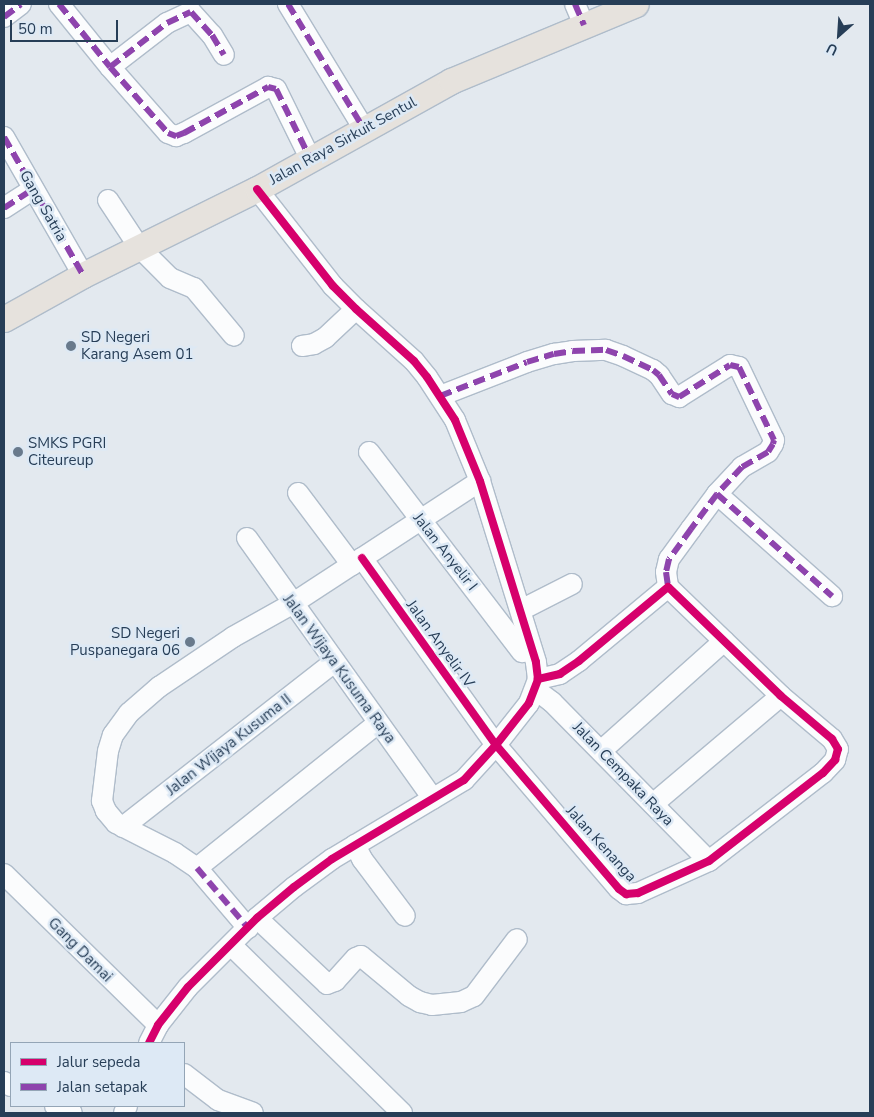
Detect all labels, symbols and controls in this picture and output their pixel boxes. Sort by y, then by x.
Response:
scale bar [12,10,120,42]
north arrow [814,10,864,60]
text: 50 m [18,19,53,39]
text: U [823,38,841,60]
street label: Jalan Raya Sirkuit Sentul [266,93,420,189]
street label: Gang Satria [15,167,71,245]
place label: SD Negeri Karang Asem 01 [81,328,193,363]
marker: SD Negeri Karang Asem 01 [65,340,77,352]
place label: SMKS PGRI Citeureup [28,434,106,469]
marker: SMKS PGRI Citeureup [12,446,24,458]
street label: Jalan Anyelir I [409,510,481,594]
street label: Jalan Wijaya Kusuma Raya [279,591,399,747]
street label: Jalan Anyelir IV [402,597,478,691]
place label: SD Negeri Puspanegara 06 [70,624,180,659]
marker: SD Negeri Puspanegara 06 [184,636,196,648]
street label: Jalan Wijaya Kusuma II [163,691,295,799]
street label: Jalan Cempaka Raya [569,718,677,830]
street label: Jalan Kenanga [562,802,640,886]
street label: Gang Damai [44,914,116,986]
legend [10,1042,185,1107]
text: Jalur sepeda [57,1052,141,1072]
text: Jalan setapak [57,1077,147,1097]

